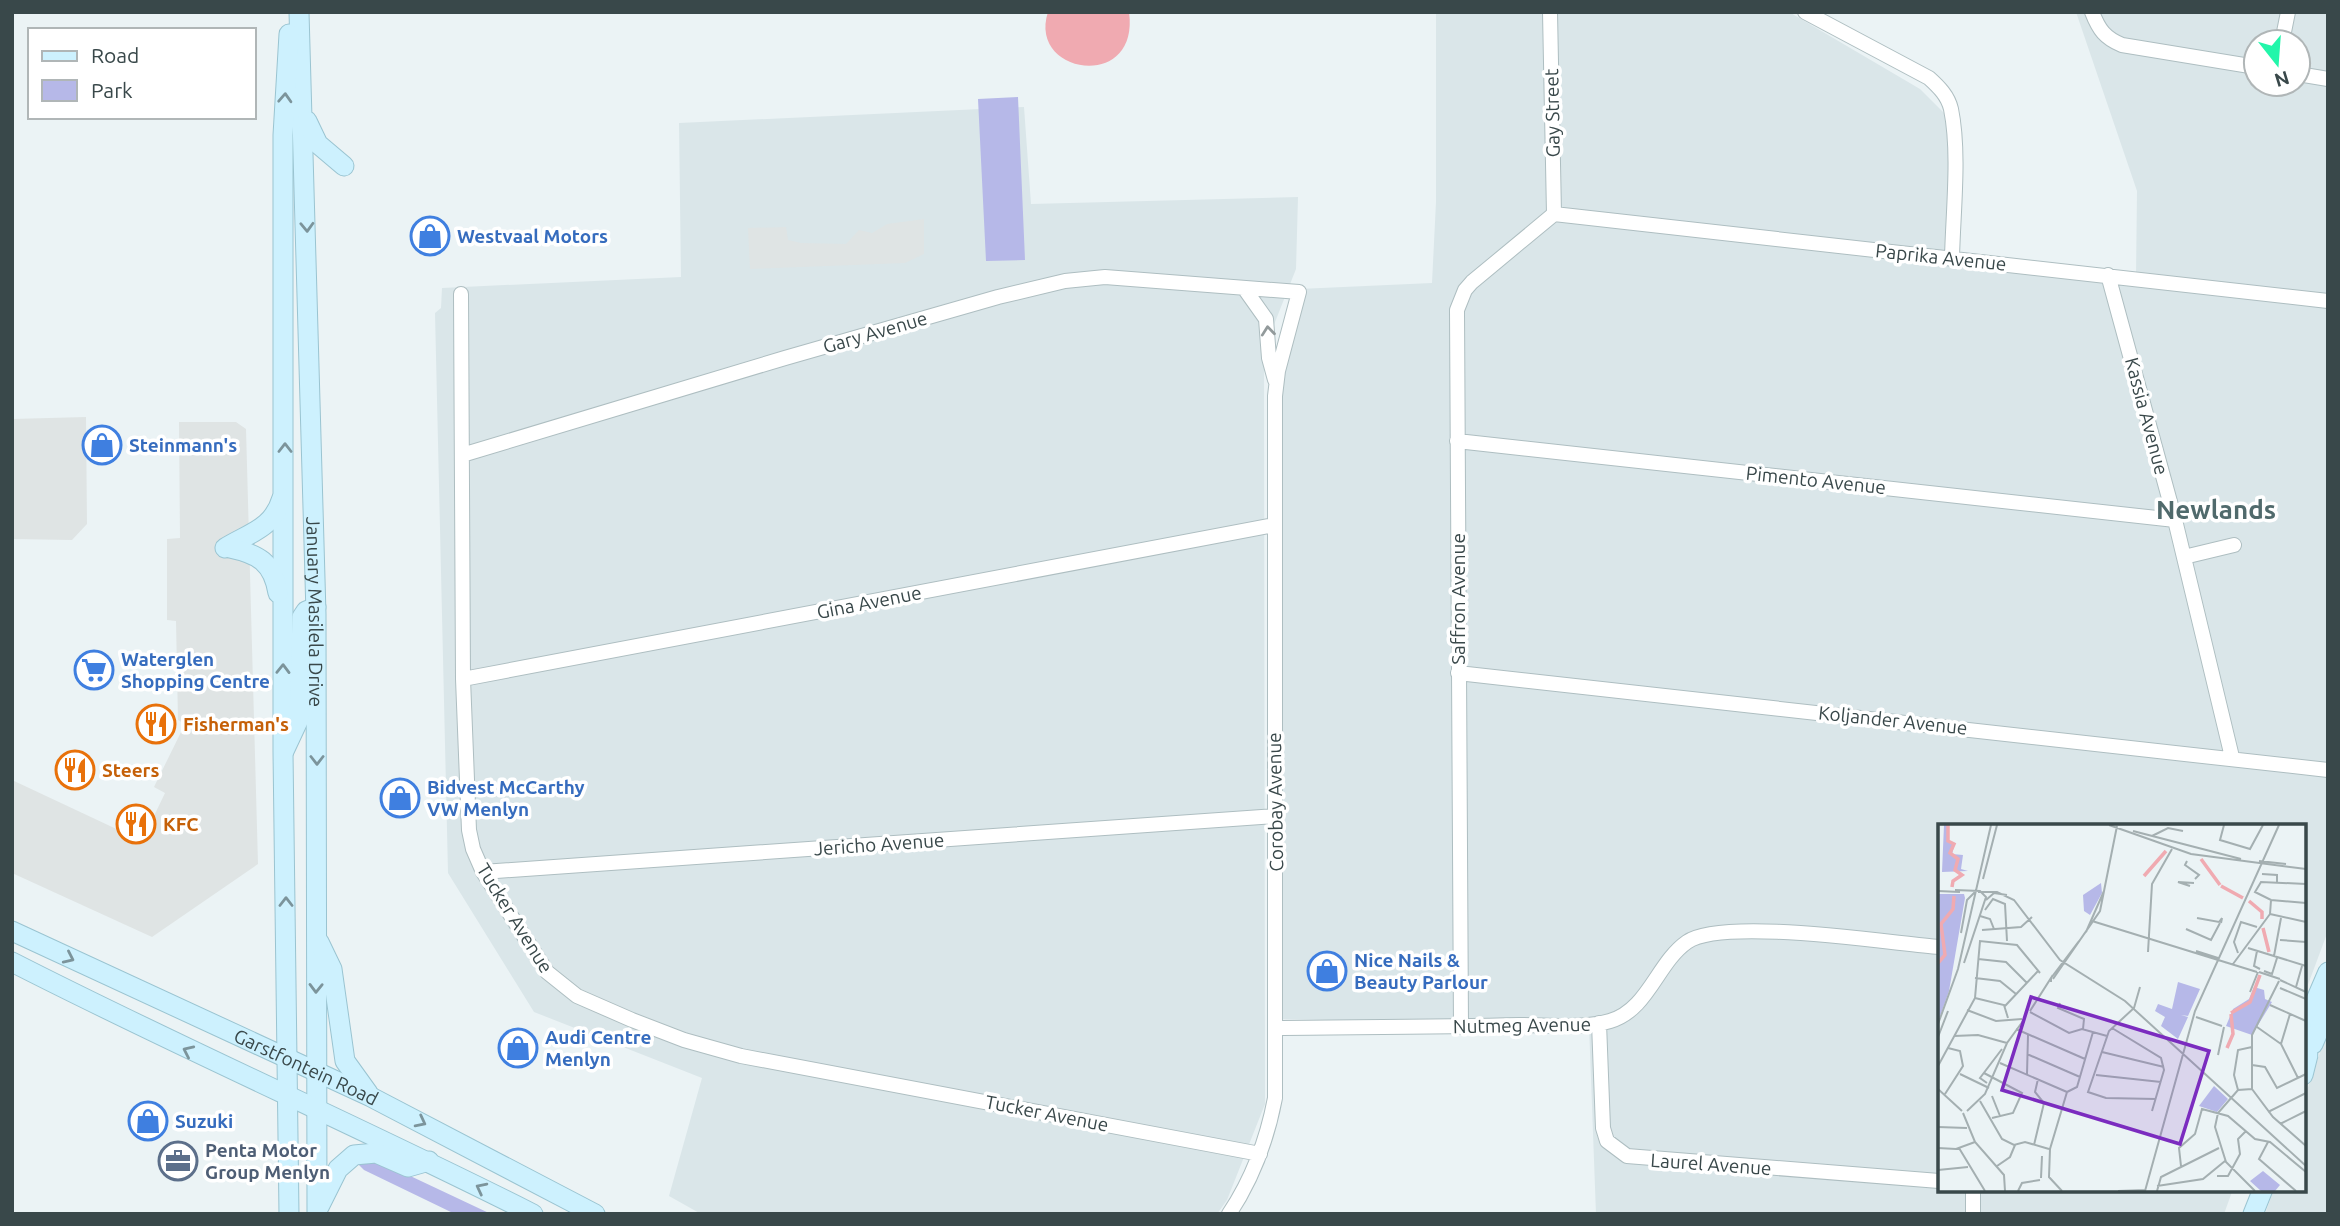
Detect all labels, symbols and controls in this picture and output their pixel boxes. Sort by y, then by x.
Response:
legend [28,28,256,119]
north arrow [2242,28,2312,98]
text: Road [91,43,139,67]
text: N [2272,67,2292,92]
street label: Gay Street [1540,68,1564,158]
text: Park [91,78,133,102]
one-way arrow [277,92,292,103]
shop icon: Westvaal Motors [409,215,451,257]
one-way arrow [299,222,314,233]
place label: Westvaal Motors [457,225,608,247]
street label: Paprika Avenue [1874,239,2008,275]
street label: Gary Avenue [820,307,930,357]
one-way arrow [1260,325,1275,337]
street label: Kassia Avenue [2121,355,2173,477]
shop icon: Steinmann's [81,424,123,466]
place label: Steinmann's [129,434,237,456]
one-way arrow [277,442,293,453]
street label: Pimento Avenue [1745,462,1887,498]
district label: Newlands [2156,495,2276,524]
street label: January Masilela Drive [302,516,327,707]
street label: Saffron Avenue [1447,533,1469,665]
street label: Gina Avenue [815,581,923,623]
place label: Waterglen Shopping Centre [121,648,270,692]
supermarket icon: Waterglen Shopping Centre [73,649,115,691]
one-way arrow [276,663,291,674]
street label: Koljander Avenue [1817,701,1969,739]
restaurant icon: Fisherman's [135,703,177,745]
place label: Fisherman's [183,713,289,735]
street label: Corobay Avenue [1263,732,1287,872]
restaurant icon: Steers [54,749,96,791]
one-way arrow [309,755,325,766]
place label: Steers [102,759,159,781]
place label: Bidvest McCarthy VW Menlyn [427,776,585,820]
shop icon: Bidvest McCarthy VW Menlyn [379,777,421,819]
restaurant icon: KFC [115,803,157,845]
place label: KFC [163,813,198,835]
inset map [1938,824,2305,1191]
street label: Jericho Avenue [813,828,945,860]
street label: Tucker Avenue [473,859,557,977]
one-way arrow [278,897,294,907]
place label: Nice Nails & Beauty Parlour [1354,949,1488,993]
one-way arrow [62,950,74,964]
shop icon: Nice Nails & Beauty Parlour [1306,950,1348,992]
one-way arrow [308,983,324,993]
street label: Nutmeg Avenue [1453,1013,1591,1037]
street label: Garstfontein Road [231,1024,382,1110]
place label: Audi Centre Menlyn [545,1026,652,1070]
shop icon: Audi Centre Menlyn [497,1027,539,1069]
one-way arrow [183,1045,195,1059]
street label: Tucker Avenue [984,1090,1110,1136]
shop icon: Suzuki [127,1100,169,1142]
place label: Suzuki [175,1110,233,1132]
one-way arrow [413,1114,426,1128]
place label: Penta Motor Group Menlyn [205,1139,330,1183]
office icon: Penta Motor Group Menlyn [157,1140,199,1182]
street label: Laurel Avenue [1650,1149,1772,1179]
one-way arrow [476,1182,488,1196]

